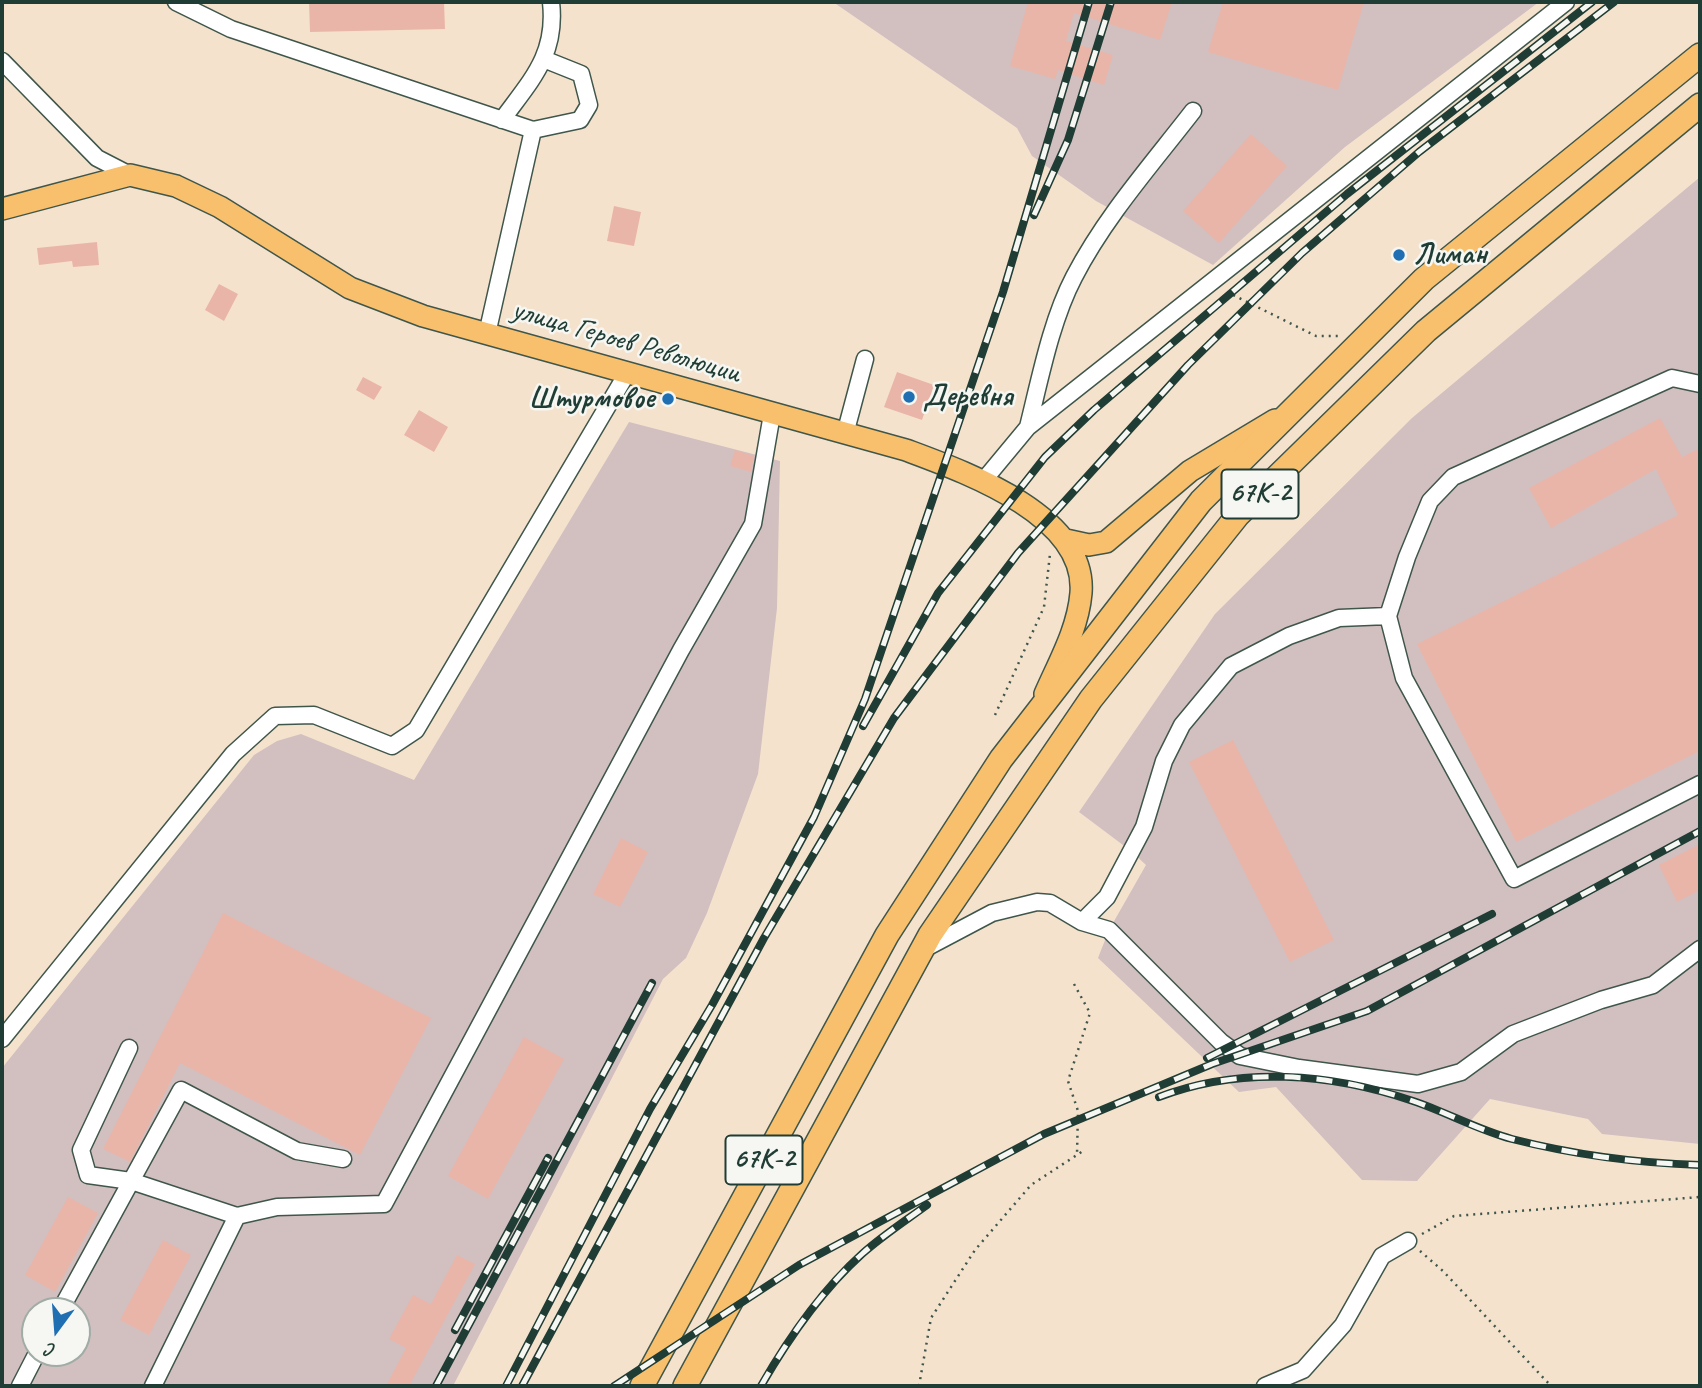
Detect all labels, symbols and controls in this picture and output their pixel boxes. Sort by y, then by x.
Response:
place label: Лиман [1413,237,1487,273]
marker: Лиман [1391,247,1407,263]
street label: улица Героев Революции [508,292,744,392]
place label: Деревня [923,379,1013,415]
place label: Штурмовое [528,381,654,417]
marker: Деревня [901,389,917,405]
marker: Штурмовое [660,391,676,407]
road number: 67К-2 [1222,470,1298,518]
road number: 67К-2 [726,1136,802,1184]
north arrow [21,1297,91,1367]
text: С [43,1337,59,1363]

